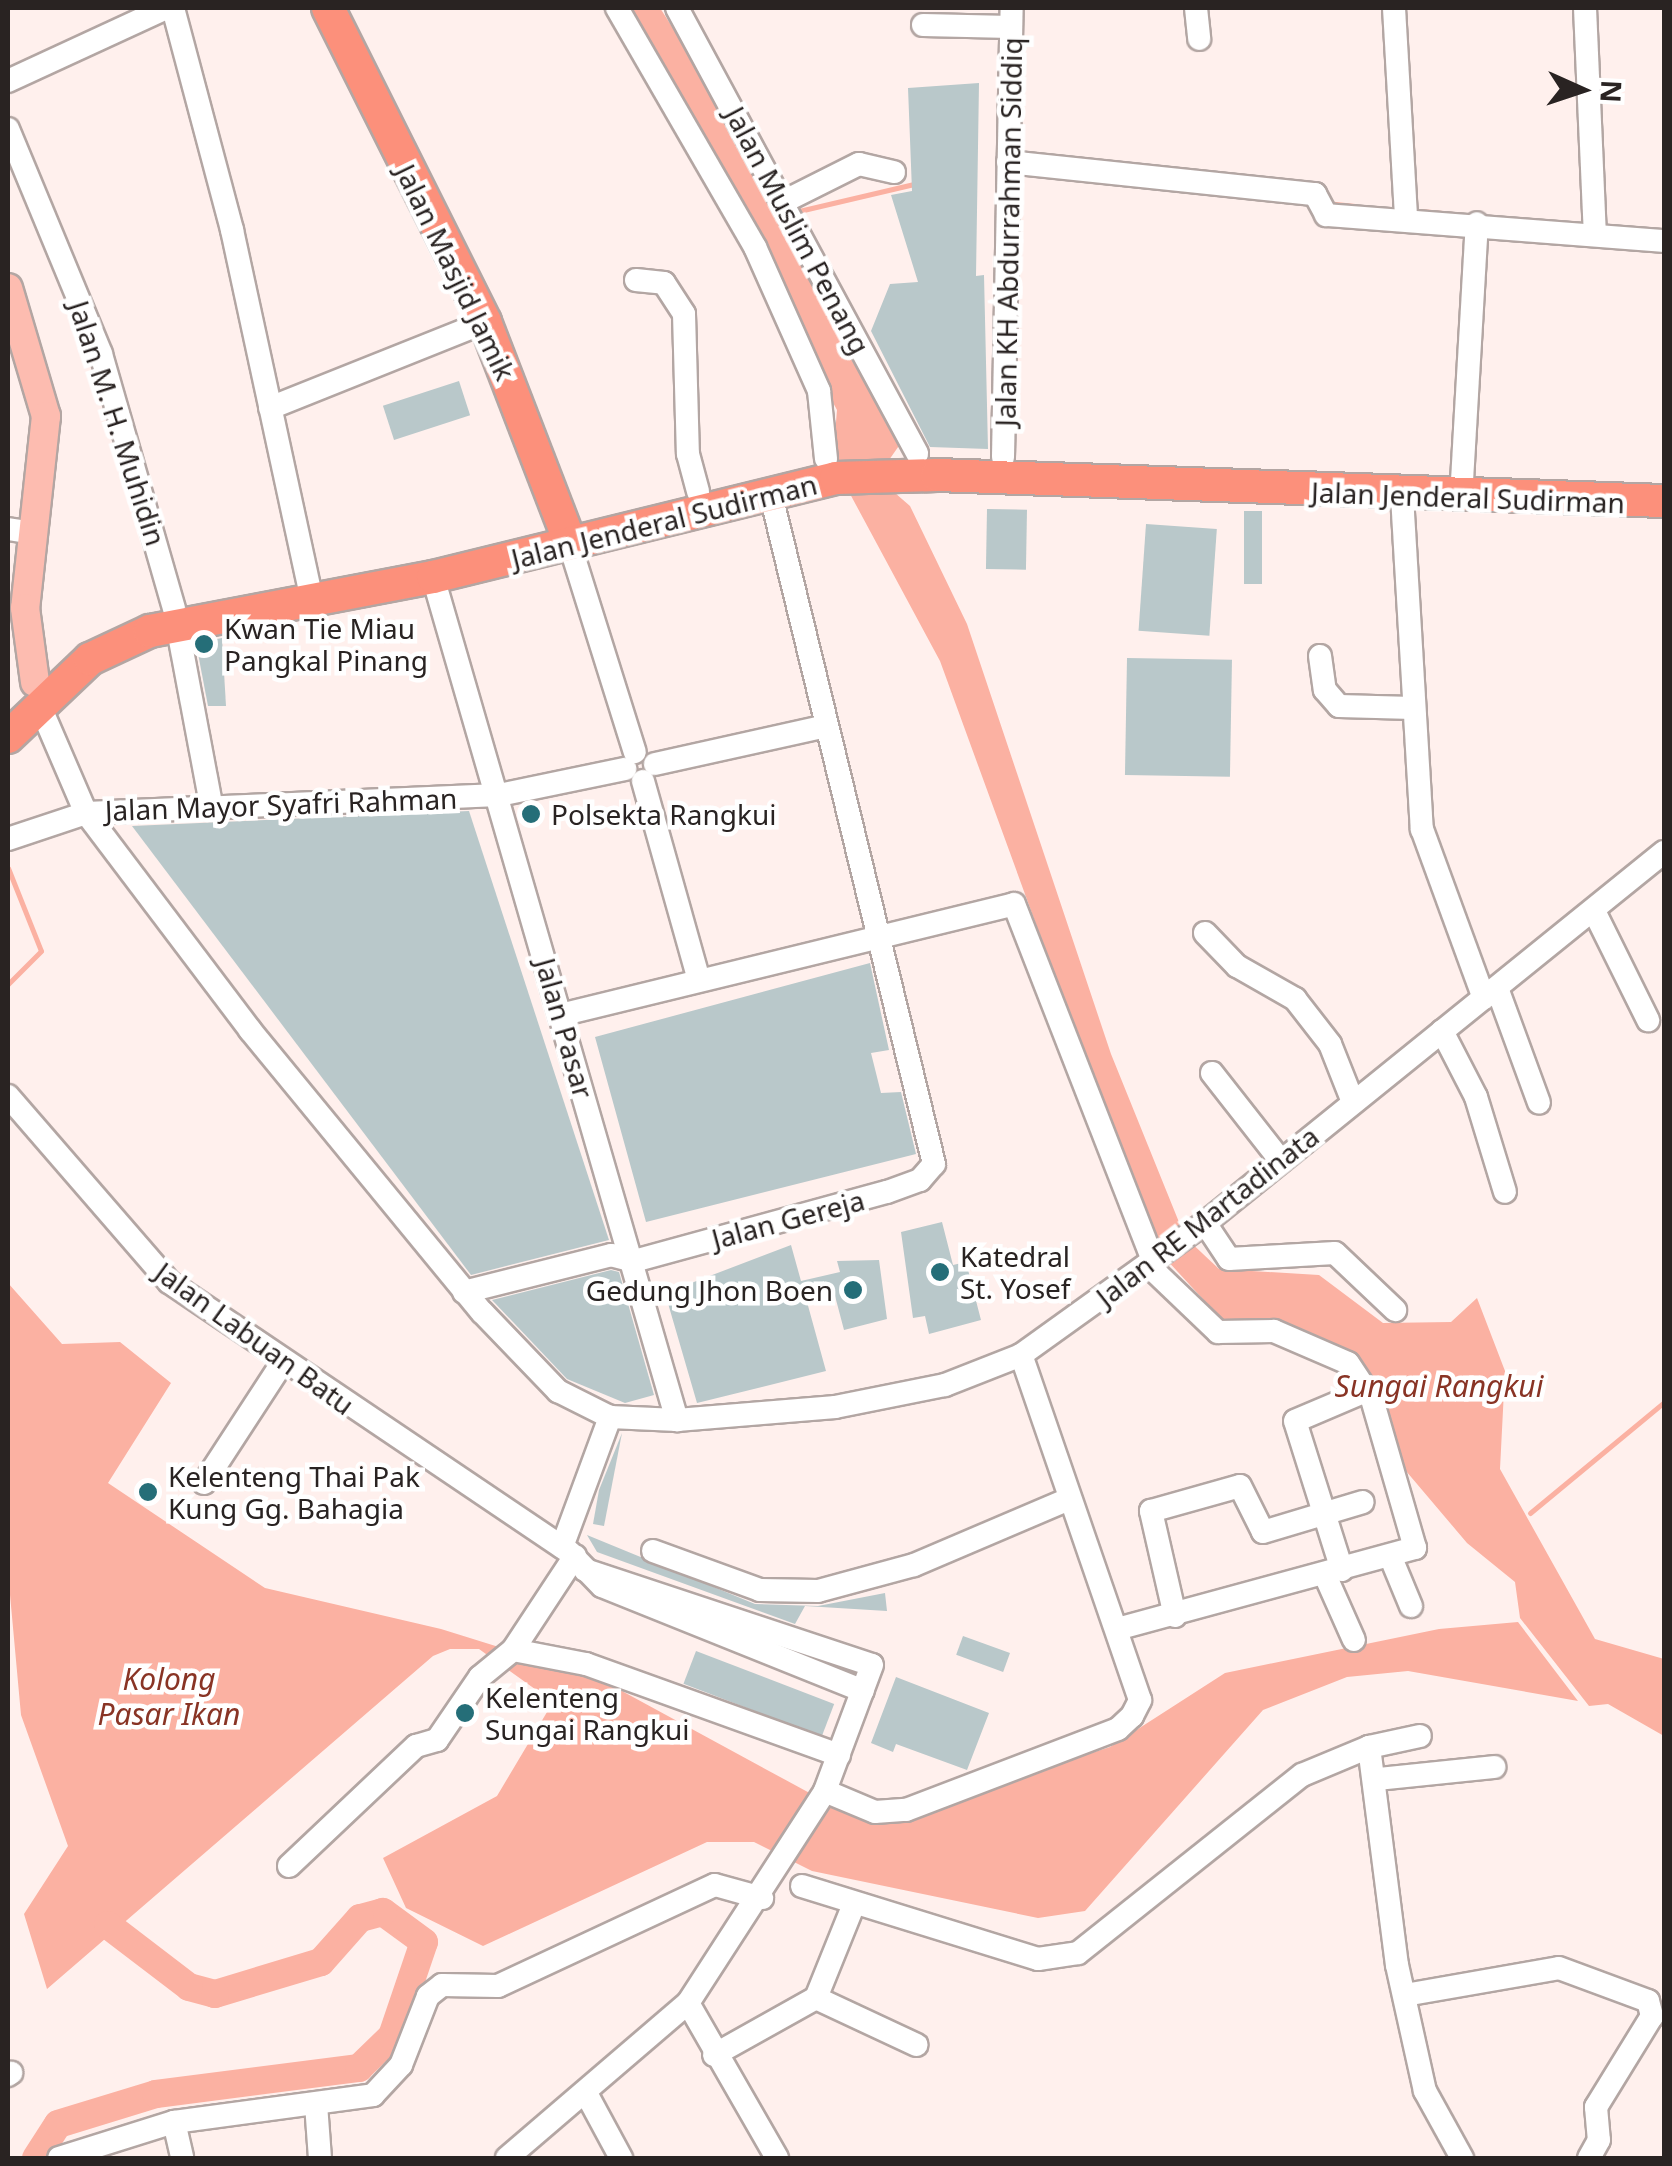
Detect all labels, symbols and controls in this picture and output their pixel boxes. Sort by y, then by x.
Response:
street label: Jalan KH Abdurrahman Siddiq [988,37,1028,427]
north arrow [1532,40,1632,140]
text: N [1592,79,1632,104]
street label: Jalan Muslim Penang [719,101,877,359]
street label: Jalan Masjid Jamik [389,159,523,385]
street label: Jalan M. H. Muhidin [63,296,173,550]
street label: Jalan Jenderal Sudirman [508,467,820,575]
street label: Jalan Jenderal Sudirman [1311,475,1625,519]
place label: Kwan Tie Miau Pangkal Pinang [224,611,428,677]
marker: Kwan Tie Miau Pangkal Pinang [193,633,215,655]
street label: Jalan Mayor Syafri Rahman [104,781,458,827]
place label: Polsekta Rangkui [551,797,776,831]
marker: Polsekta Rangkui [520,803,542,825]
street label: Jalan Pasar [529,954,601,1102]
street label: Jalan RE Martadinata [1089,1119,1325,1313]
street label: Jalan Gereja [708,1182,868,1256]
place label: Katedral St. Yosef [960,1239,1070,1305]
street label: Jalan Labuan Batu [149,1255,361,1421]
marker: Katedral St. Yosef [929,1261,951,1283]
place label: Gedung Jhon Boen [586,1273,833,1307]
marker: Gedung Jhon Boen [842,1279,864,1301]
water label: Sungai Rangkui [1335,1368,1543,1404]
place label: Kelenteng Thai Pak Kung Gg. Bahagia [168,1459,420,1525]
marker: Kelenteng Thai Pak Kung Gg. Bahagia [137,1481,159,1503]
water label: Kolong Pasar Ikan [98,1661,240,1732]
place label: Kelenteng Sungai Rangkui [485,1680,690,1746]
marker: Kelenteng Sungai Rangkui [454,1702,476,1724]

